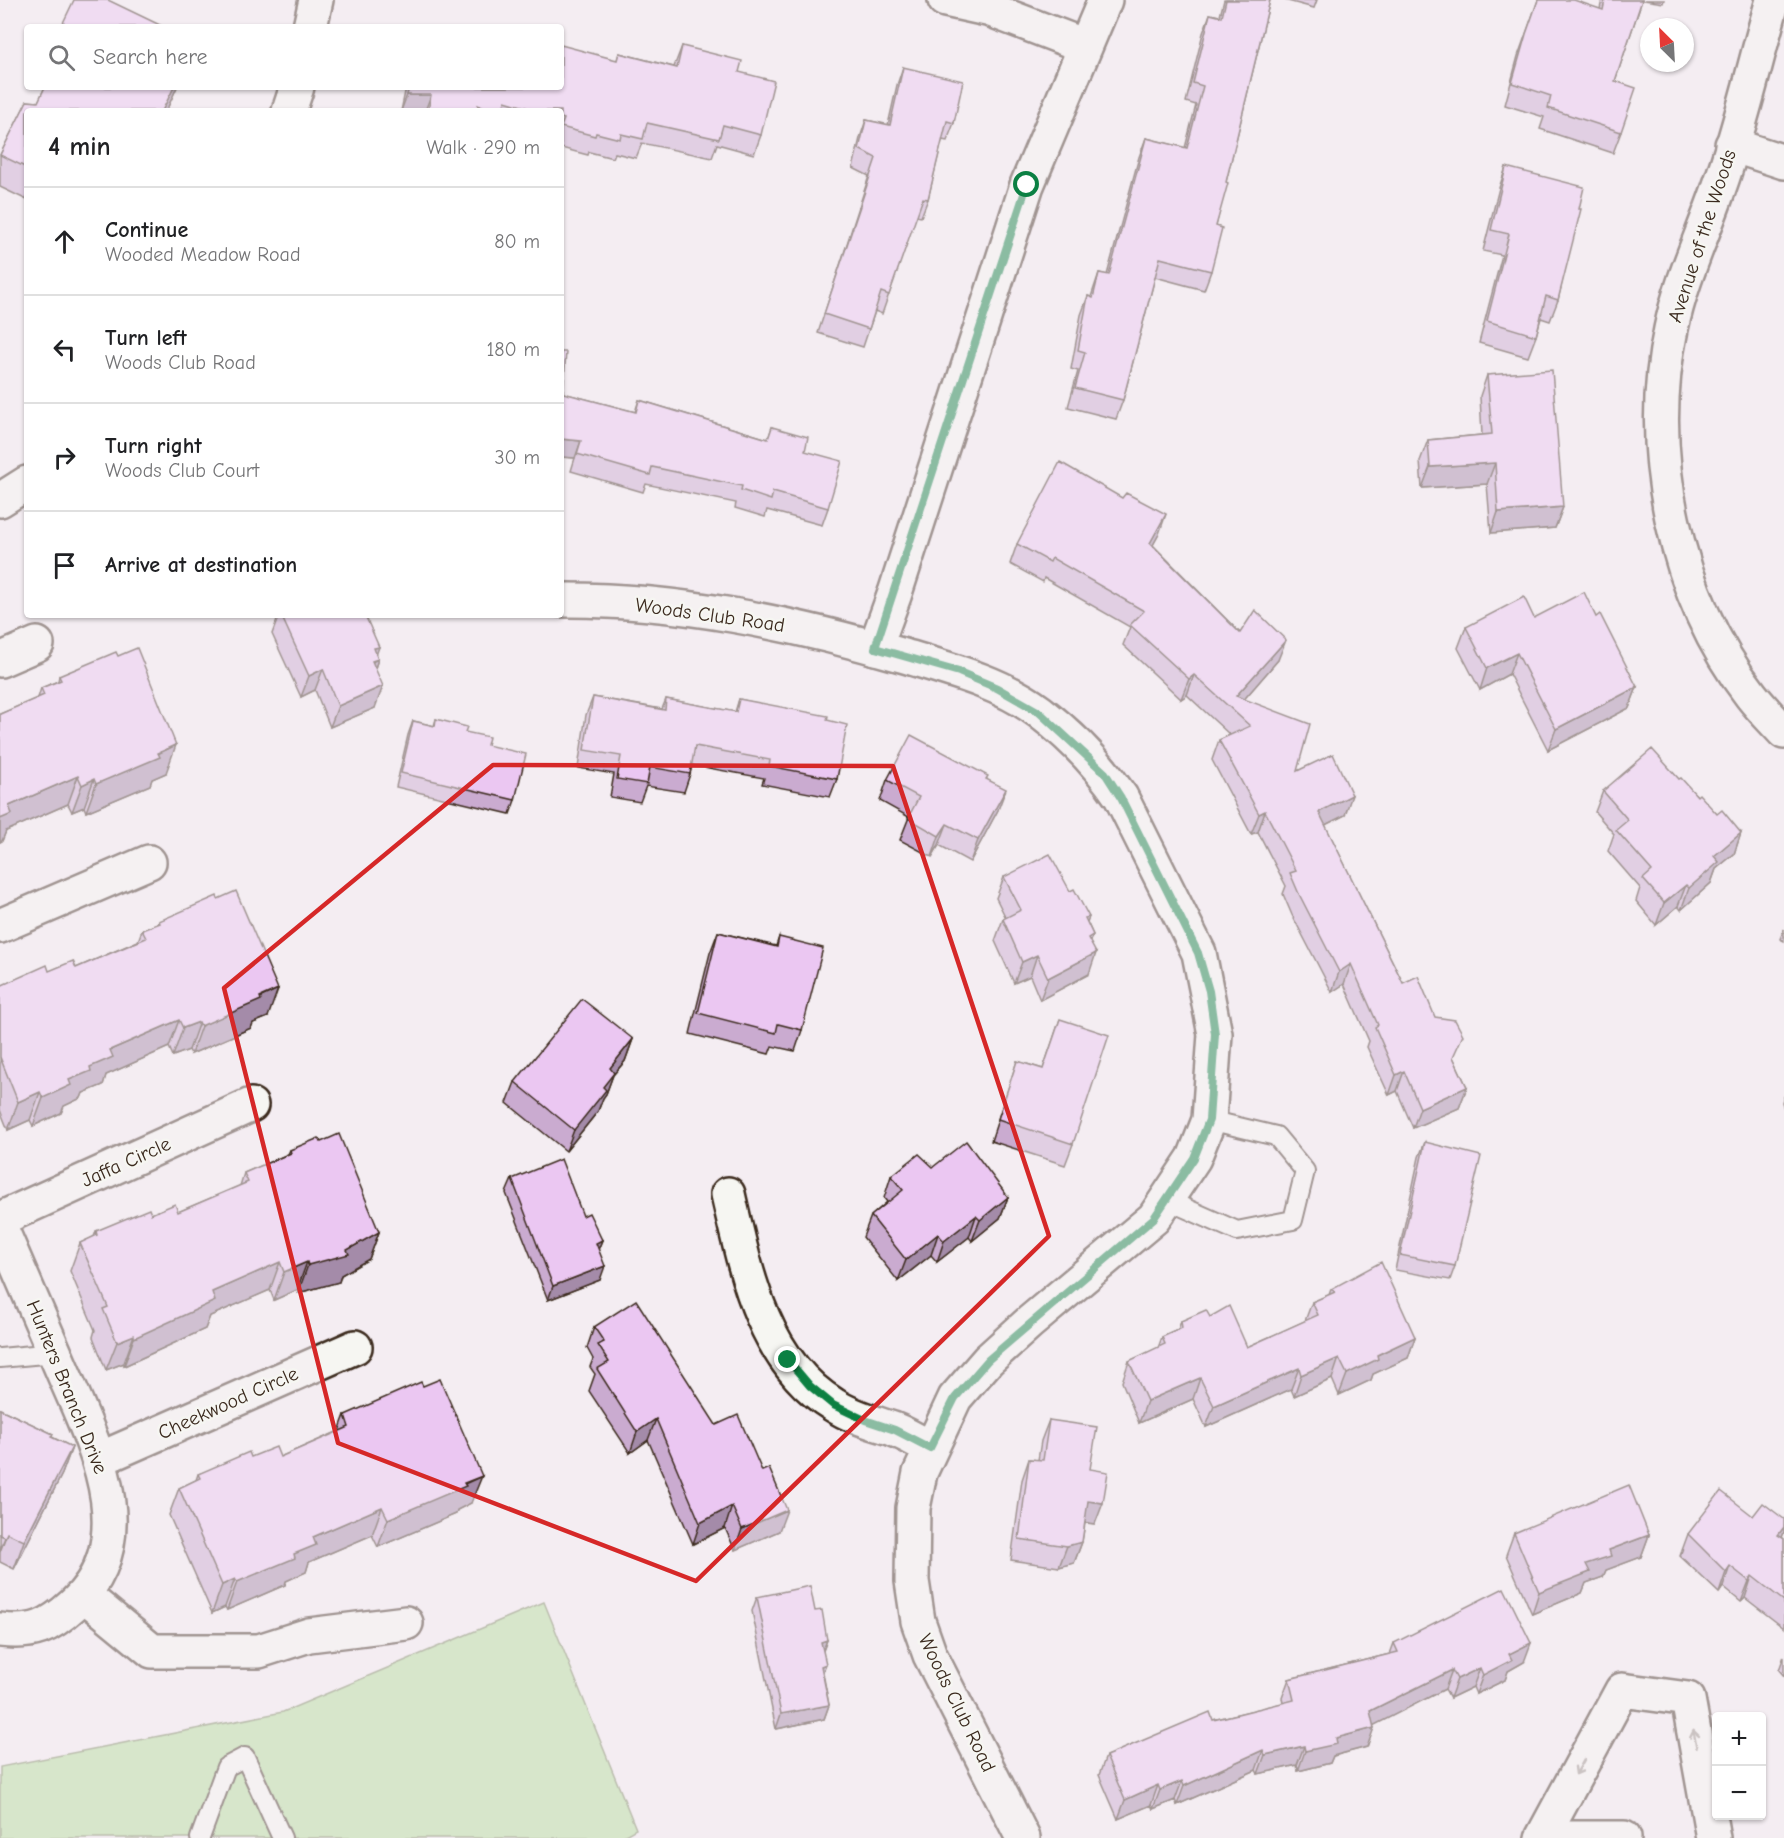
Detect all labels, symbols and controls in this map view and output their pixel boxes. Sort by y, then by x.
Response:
north arrow [1640,18,1694,72]
search box [24,24,564,90]
icon: search [45,41,78,74]
text: Search here [93,44,208,70]
text: 4 min [48,132,111,162]
text: Walk · 290 m [426,136,540,159]
street label: Avenue of the Woods [1663,147,1741,325]
route start [1013,171,1039,197]
text: Continue [105,217,188,243]
icon: ahead [48,225,81,258]
text: 80 m [494,230,540,253]
text: Wooded Meadow Road [105,243,301,266]
text: Turn left [105,325,187,351]
icon: left [48,333,81,366]
text: 180 m [486,338,540,361]
text: Woods Club Road [105,351,256,374]
text: Turn right [105,433,202,459]
icon: right [48,441,81,474]
text: 30 m [494,446,540,469]
text: Woods Club Court [105,459,259,482]
icon: arrive [48,549,81,582]
text: Arrive at destination [105,552,297,578]
street label: Woods Club Road [634,593,786,637]
street label: Jaffa Circle [78,1132,174,1192]
street label: Hunters Branch Drive [22,1297,112,1477]
route end [774,1346,800,1372]
street label: Cheekwood Circle [154,1362,302,1444]
street label: Woods Club Road [914,1630,1000,1776]
map controls [1712,1712,1766,1820]
button: + [1712,1712,1766,1766]
one-way arrow [1690,1730,1701,1749]
one-way arrow [1574,1758,1586,1775]
button: − [1712,1766,1766,1820]

